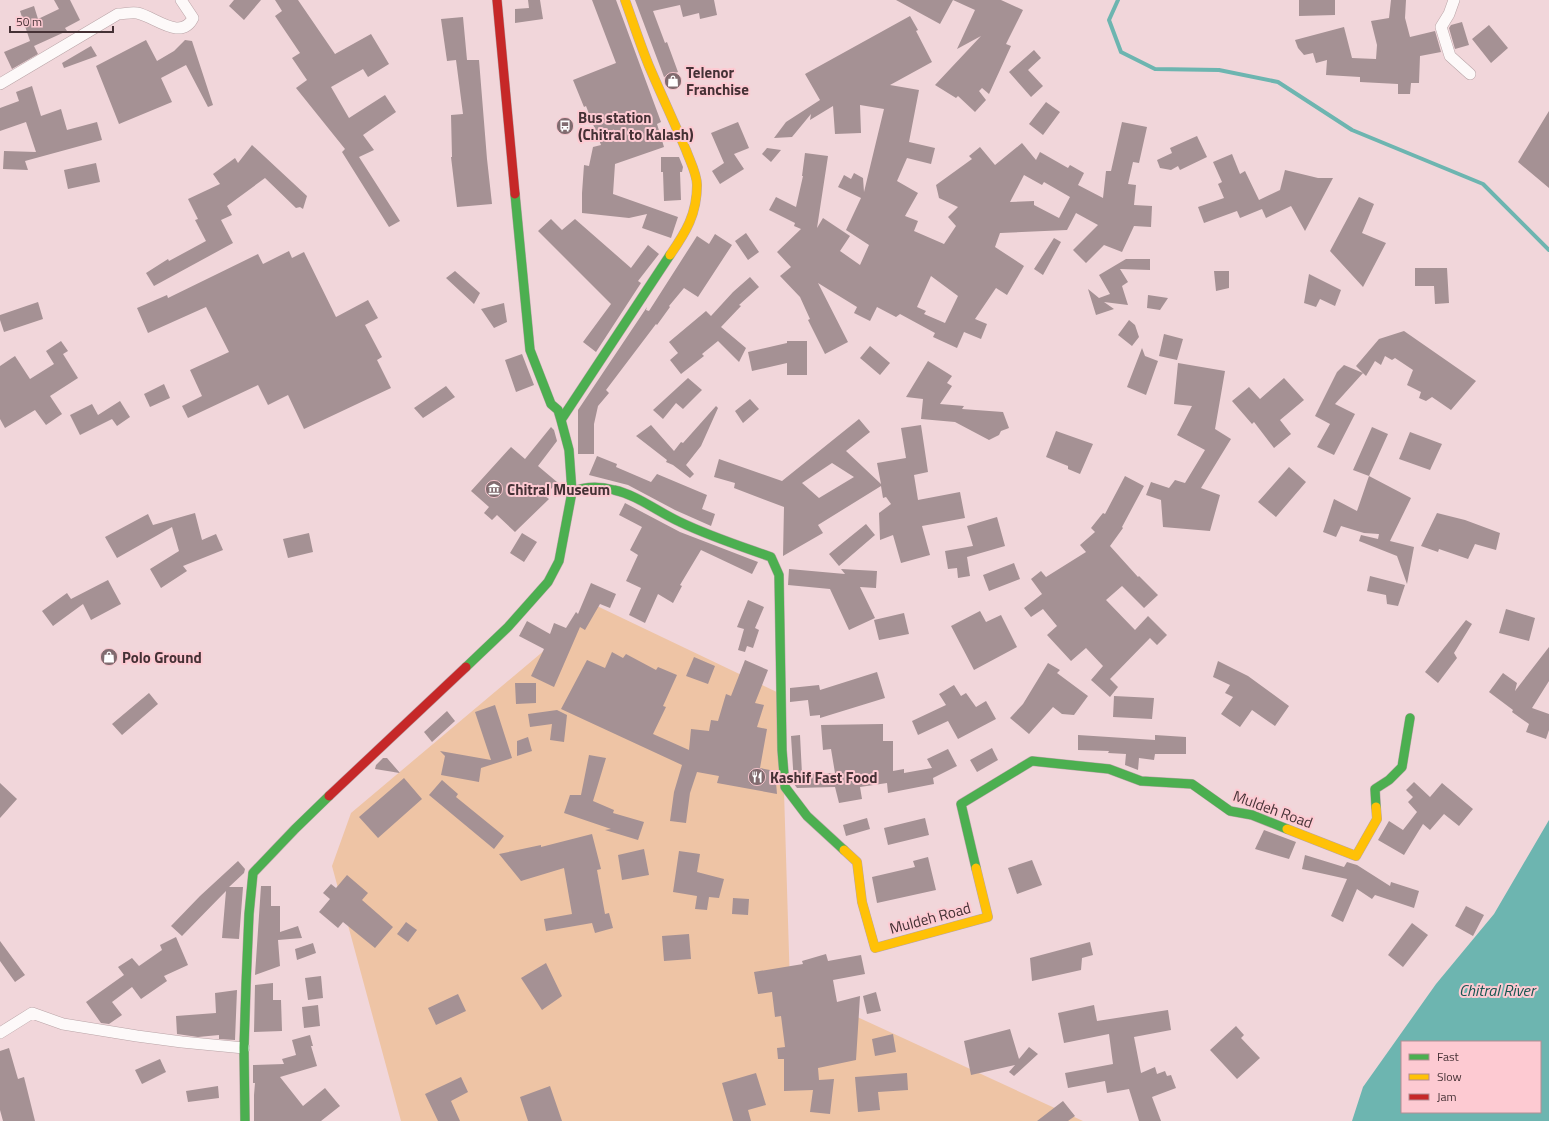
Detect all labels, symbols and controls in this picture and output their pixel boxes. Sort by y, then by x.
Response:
scale bar [10,8,113,34]
text: 50 m [16,12,42,31]
place label: Telenor Franchise [686,61,749,101]
shop icon: Telenor Franchise [663,71,683,91]
place label: Bus station (Chitral to Kalash) [578,106,694,146]
bus stop icon: Bus station (Chitral to Kalash) [555,116,575,136]
place label: Chitral Museum [507,478,610,501]
museum icon: Chitral Museum [484,479,504,499]
place label: Polo Ground [122,646,202,669]
shop icon: Polo Ground [99,647,119,667]
place label: Kashif Fast Food [770,766,878,789]
restaurant icon: Kashif Fast Food [747,767,767,787]
street label: Muldeh Road [1230,784,1316,834]
street label: Muldeh Road [887,896,973,940]
water label: Chitral River [1459,978,1537,1002]
legend [1401,1041,1541,1113]
text: Fast [1437,1047,1460,1066]
text: Slow [1437,1067,1462,1086]
text: Jam [1437,1087,1457,1106]

